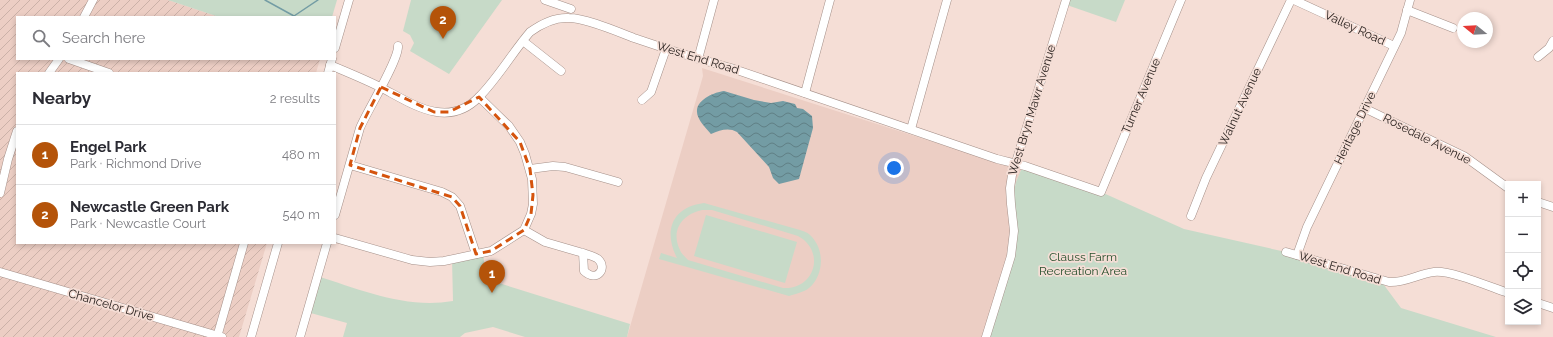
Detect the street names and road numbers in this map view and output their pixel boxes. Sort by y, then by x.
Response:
street label: Valley Road [1322,8,1388,48]
street label: West End Road [655,39,741,77]
street label: West Bryn Mawr Avenue [1005,43,1059,177]
street label: Turner Avenue [1119,56,1163,136]
street label: Walnut Avenue [1216,66,1264,148]
street label: Heritage Drive [1331,89,1379,167]
street label: Rosedale Avenue [1381,111,1473,167]
street label: West End Road [1297,249,1383,287]
street label: Chancelor Drive [67,286,155,324]

